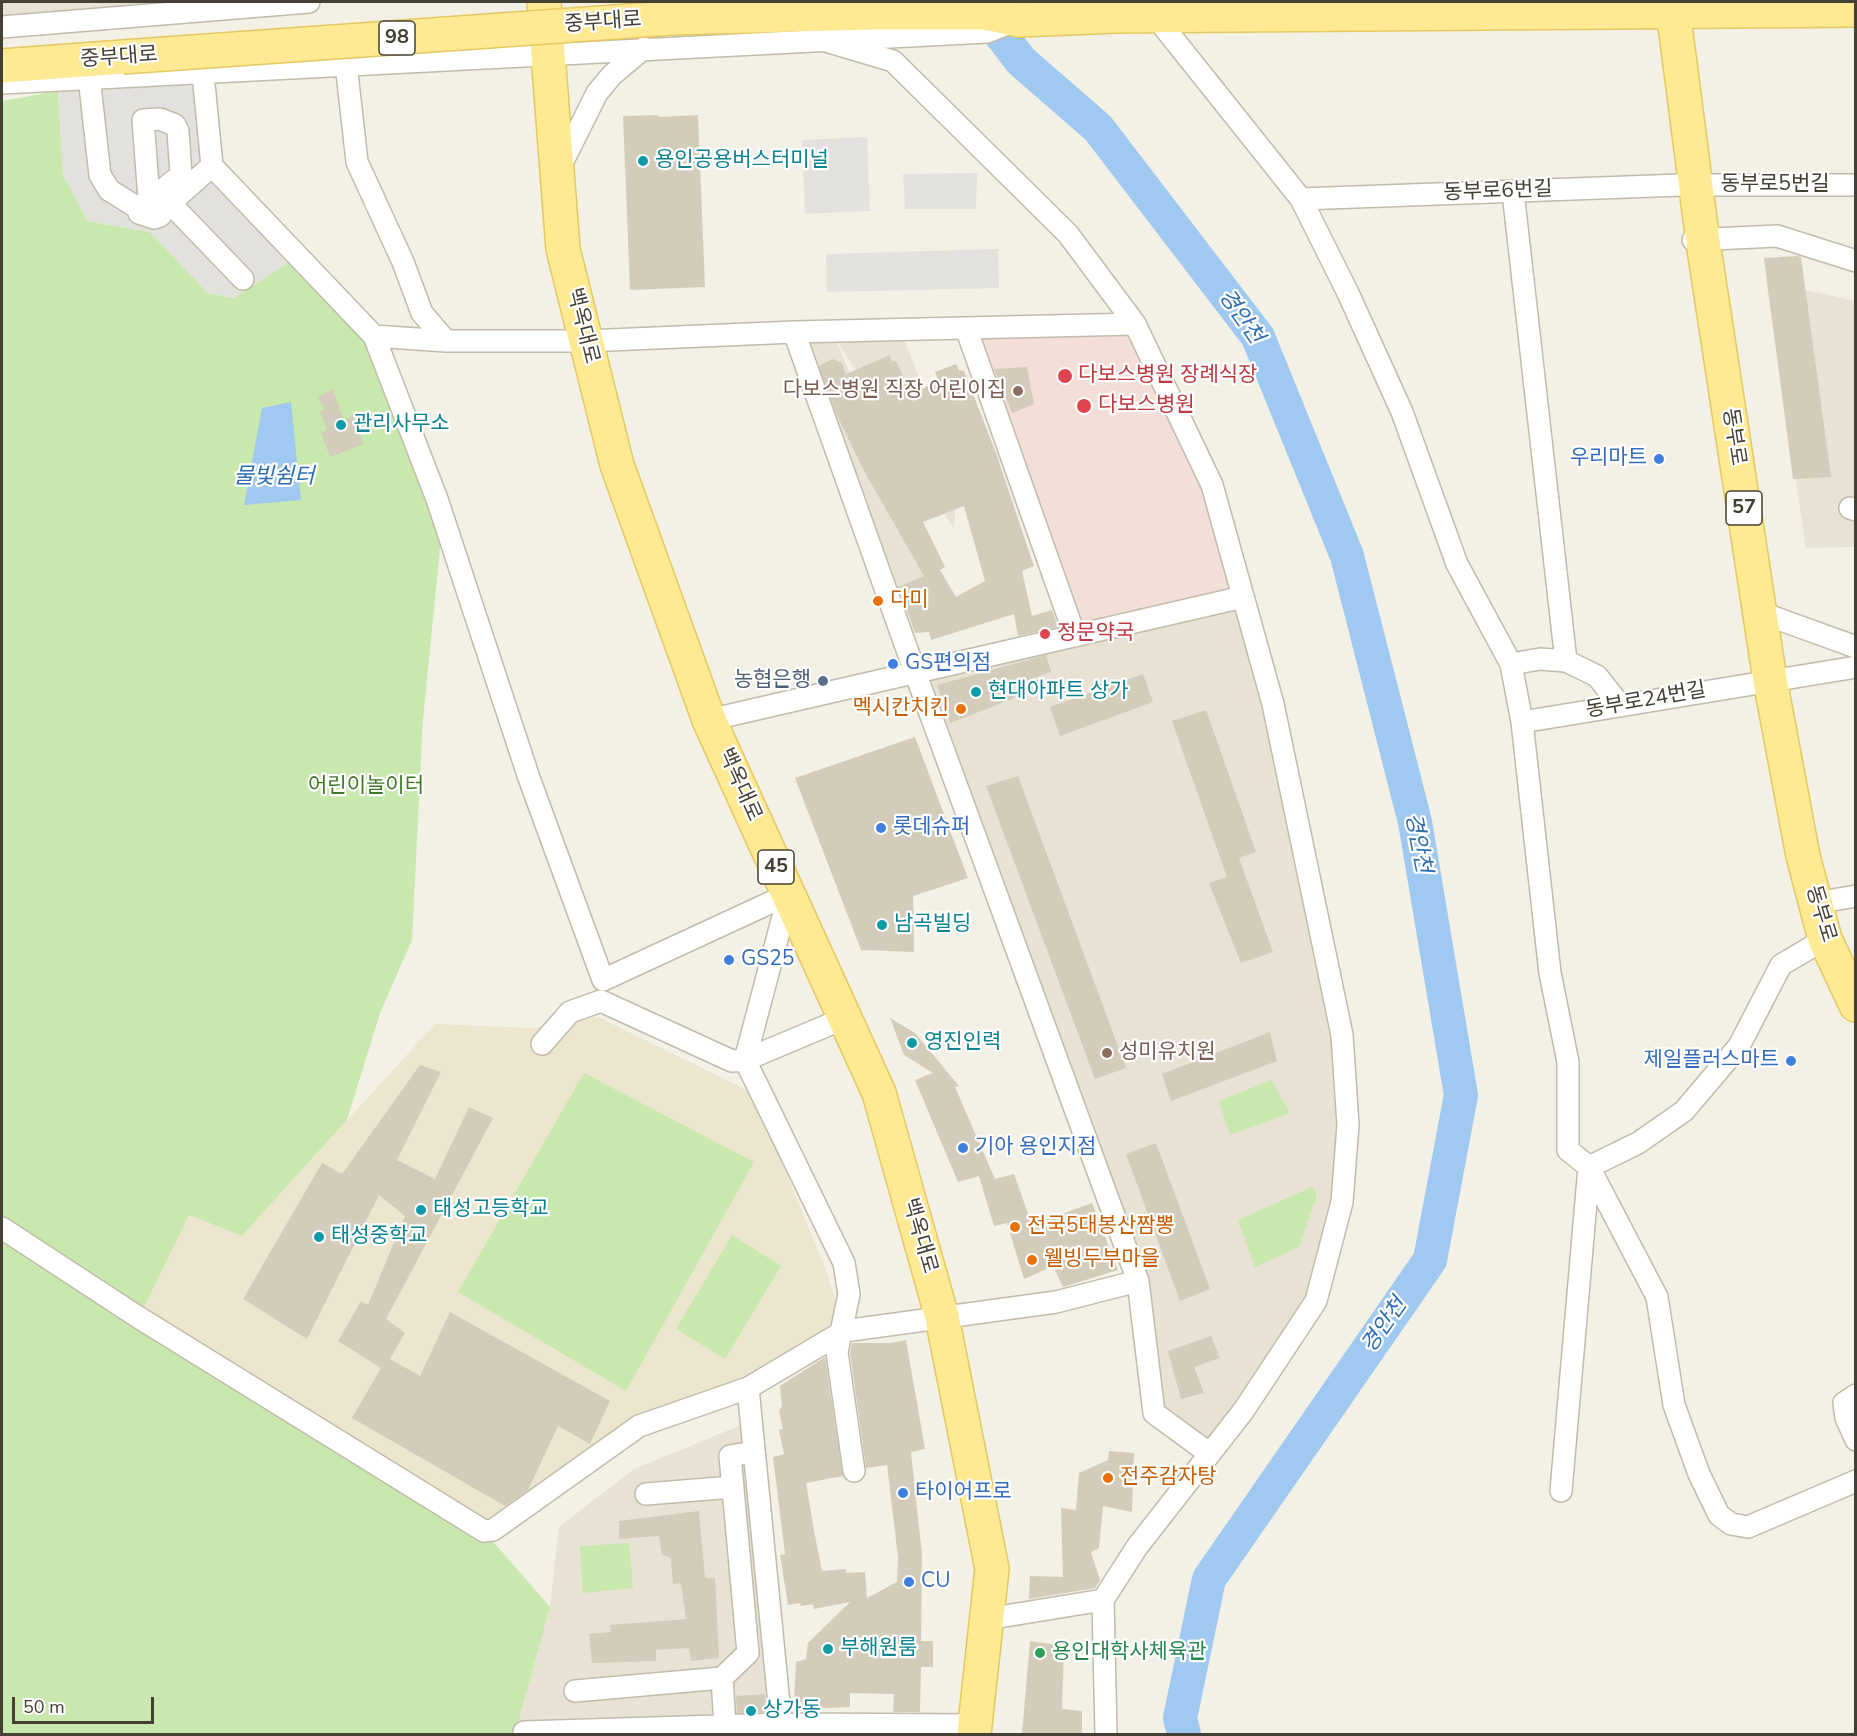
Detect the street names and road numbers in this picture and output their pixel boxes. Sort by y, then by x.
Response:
street label: 중부대로 [564,8,642,38]
road number: 98 [379,21,415,55]
street label: 중부대로 [80,43,158,73]
street label: 동부로5번길 [1720,172,1830,198]
street label: 동부로6번길 [1443,178,1553,206]
street label: 백옥대로 [560,285,604,367]
street label: 동부로 [1716,406,1750,468]
road number: 57 [1726,491,1762,525]
street label: 동부로24번길 [1584,678,1708,724]
street label: 백옥대로 [712,745,766,825]
road number: 45 [758,850,794,884]
street label: 동부로 [1799,883,1841,945]
street label: 백옥대로 [896,1195,942,1277]

